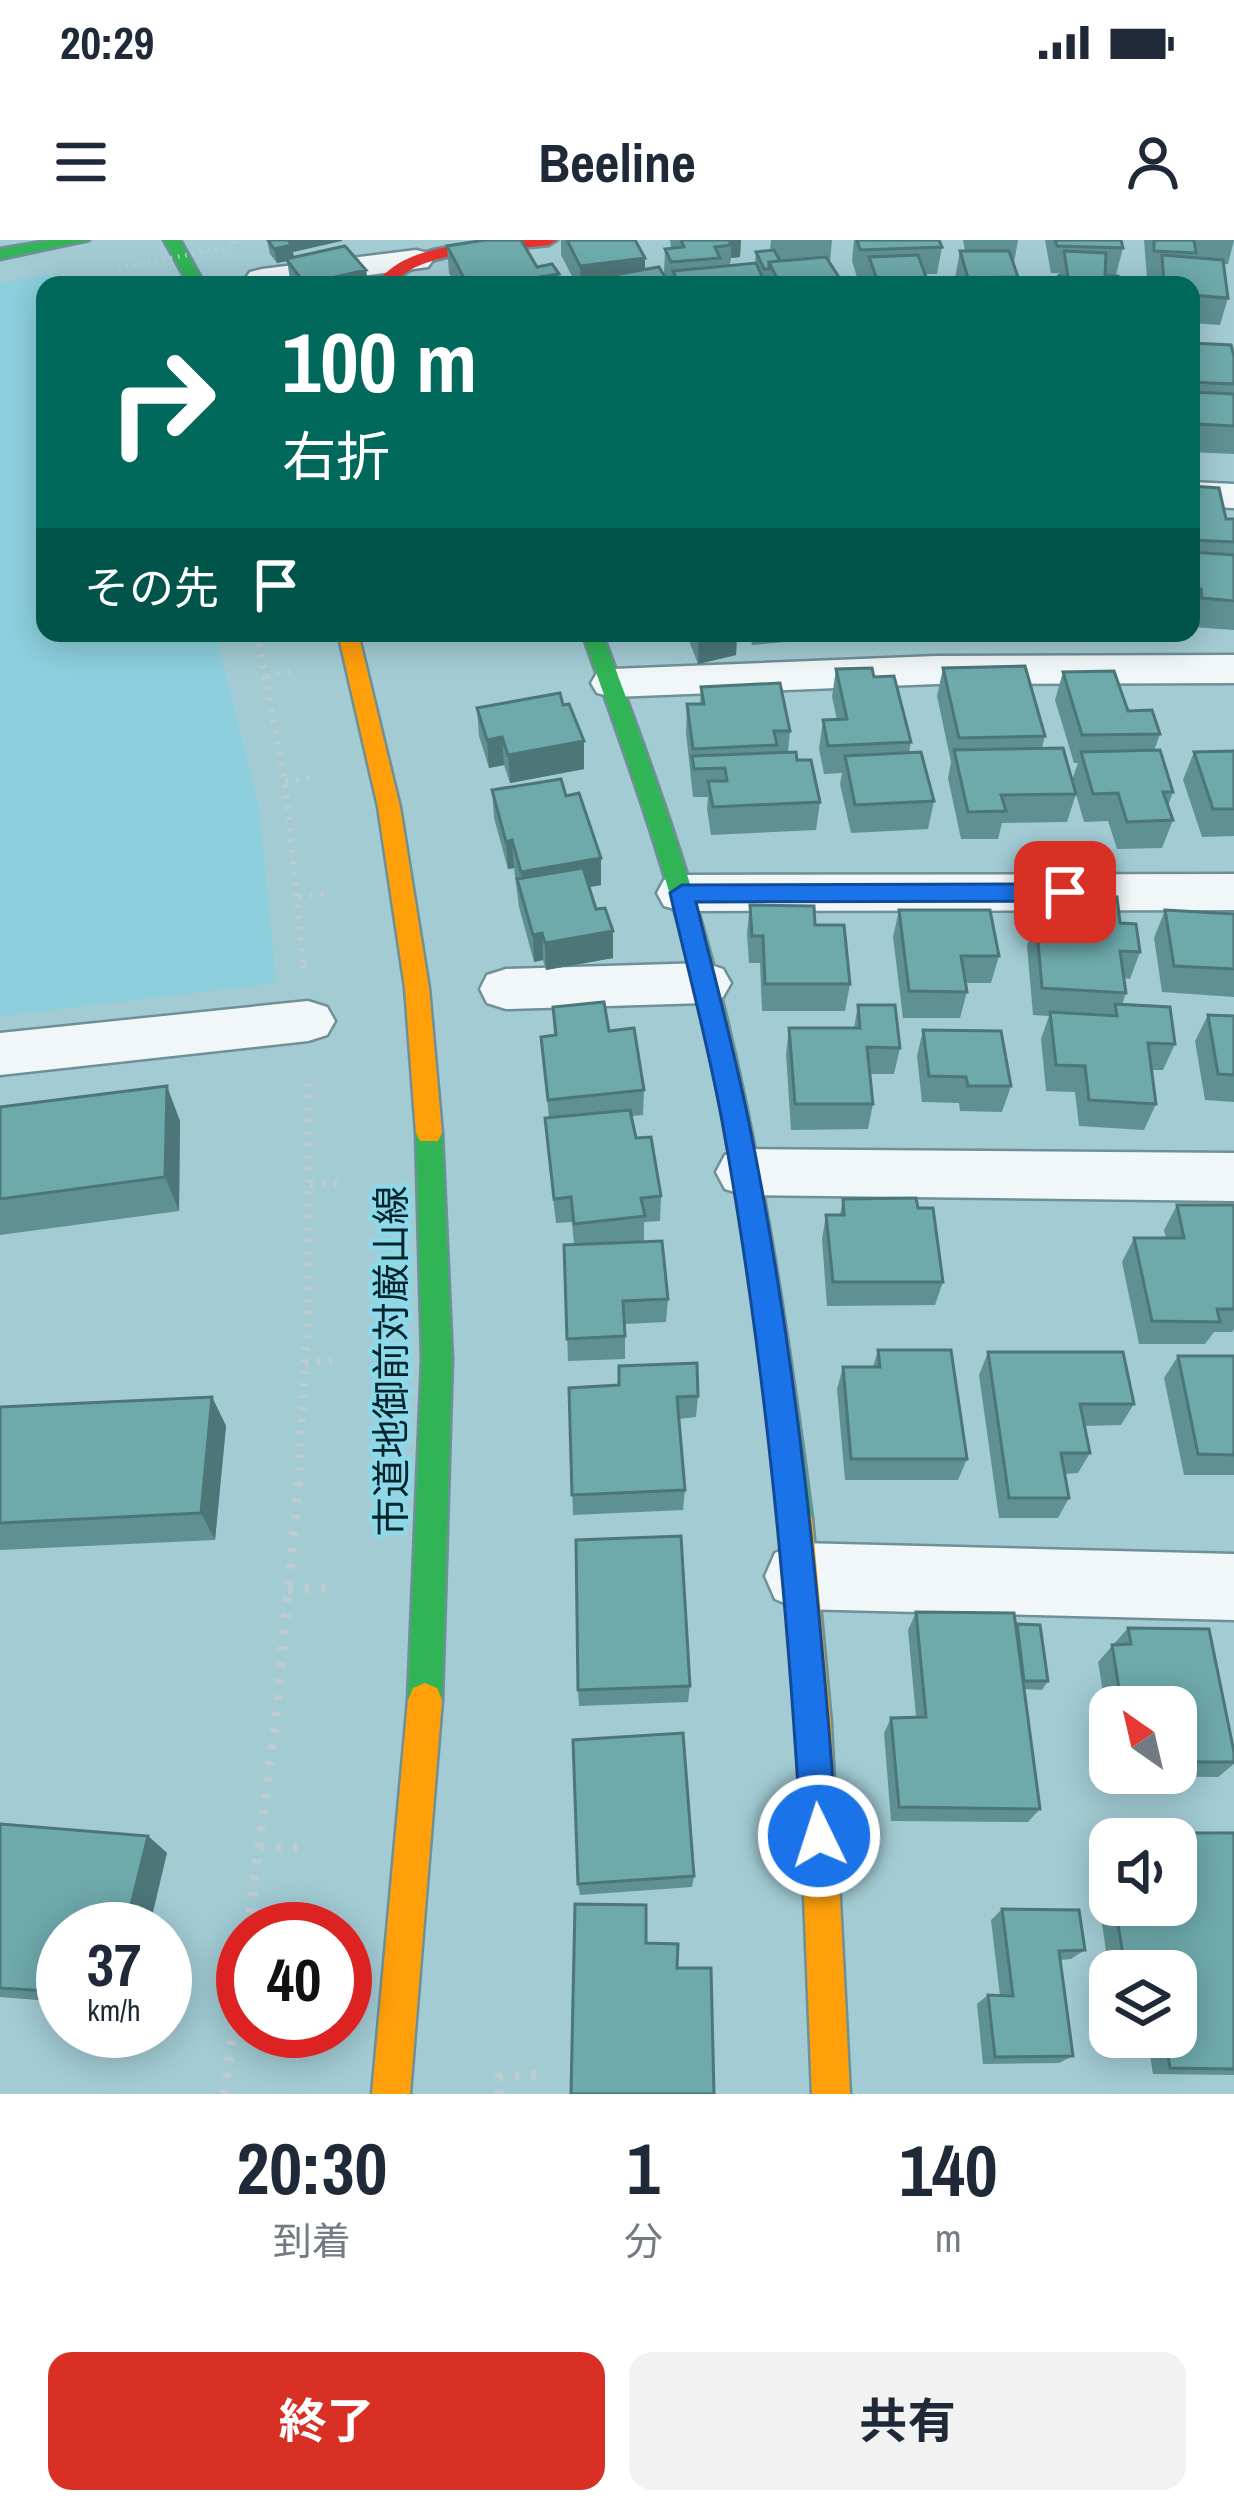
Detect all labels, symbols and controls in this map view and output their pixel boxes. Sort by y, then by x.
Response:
text: 20:29 [60,12,154,73]
text: Beeline [538,126,696,199]
icon: menu [48,129,114,195]
icon: person [1120,129,1186,195]
text: 100 m [282,305,477,418]
icon: right [84,324,240,480]
text: 右折 [282,420,390,493]
icon: arrive [243,552,309,618]
text: その先 [84,557,219,618]
pin [1014,841,1116,943]
icon: arrive [1032,859,1098,925]
street label: 市道地御前対厳山線 [365,1185,417,1537]
north arrow [1089,1686,1197,1794]
map controls [1089,1686,1197,2058]
position arrow [756,1773,882,1899]
button: sound [1089,1818,1197,1926]
speed limit sign: 40 [216,1902,372,2058]
text: 37 [87,1924,141,2005]
button: layers [1089,1950,1197,2058]
text: km/h [87,1990,141,2030]
text: 20:30 [236,2119,387,2216]
text: 1 [627,2119,660,2216]
text: 140 [899,2121,998,2218]
text: m [935,2212,962,2264]
text: 到着 [273,2215,351,2267]
text: 分 [624,2215,663,2267]
button: 終了 [48,2352,605,2490]
button: 共有 [629,2352,1186,2490]

